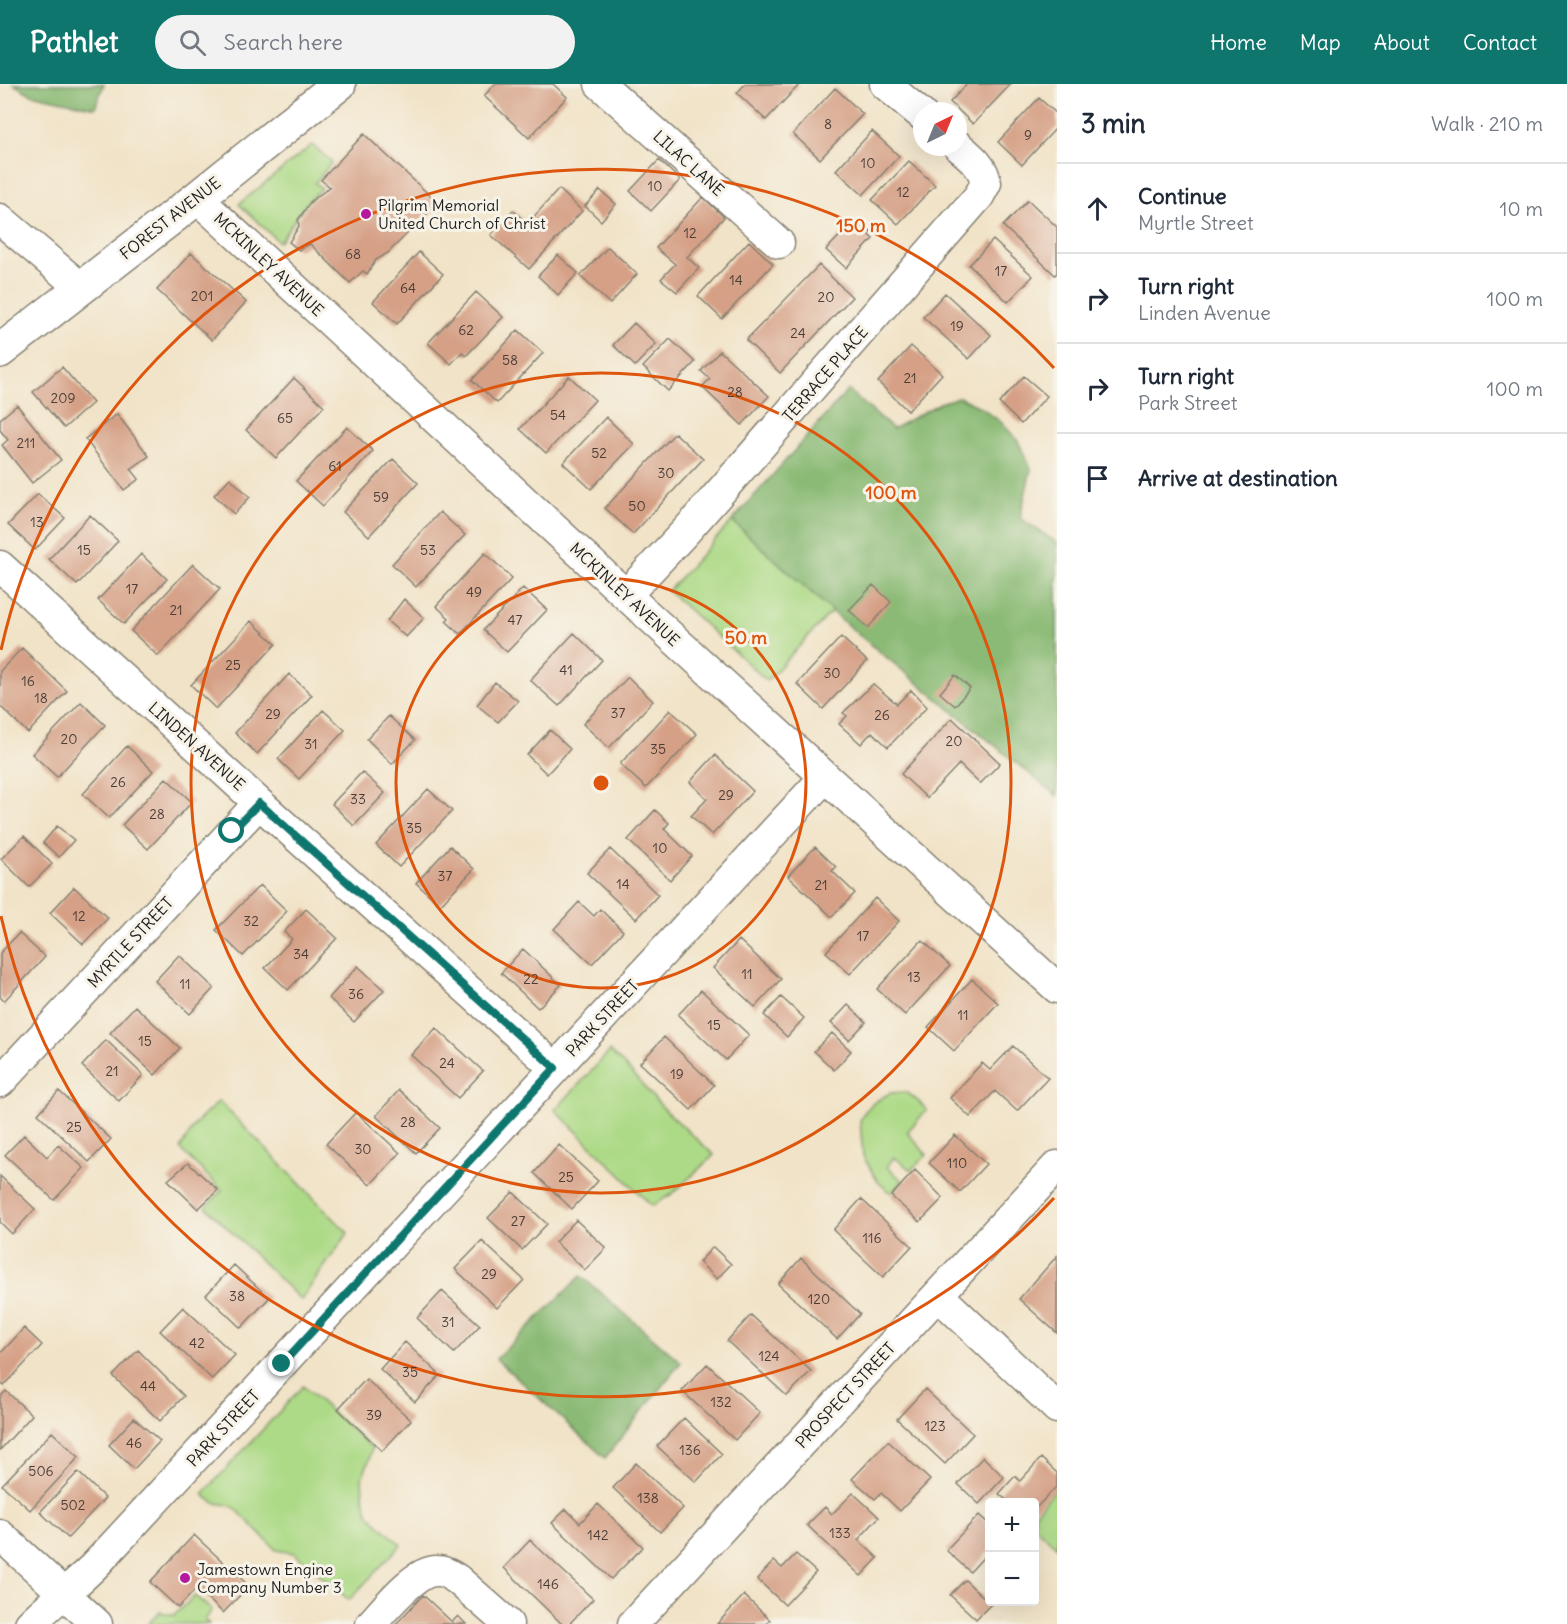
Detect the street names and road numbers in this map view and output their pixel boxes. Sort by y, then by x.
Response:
street label: LILAC LANE [649,126,729,200]
street label: FOREST AVENUE [116,172,224,264]
street label: MCKINLEY AVENUE [210,208,328,320]
street label: TERRACE PLACE [778,322,872,426]
street label: MCKINLEY AVENUE [566,538,684,650]
street label: LINDEN AVENUE [145,697,249,795]
street label: MYRTLE STREET [83,893,177,991]
street label: PARK STREET [561,975,643,1061]
street label: PROSPECT STREET [791,1338,899,1452]
street label: PARK STREET [182,1385,264,1471]

